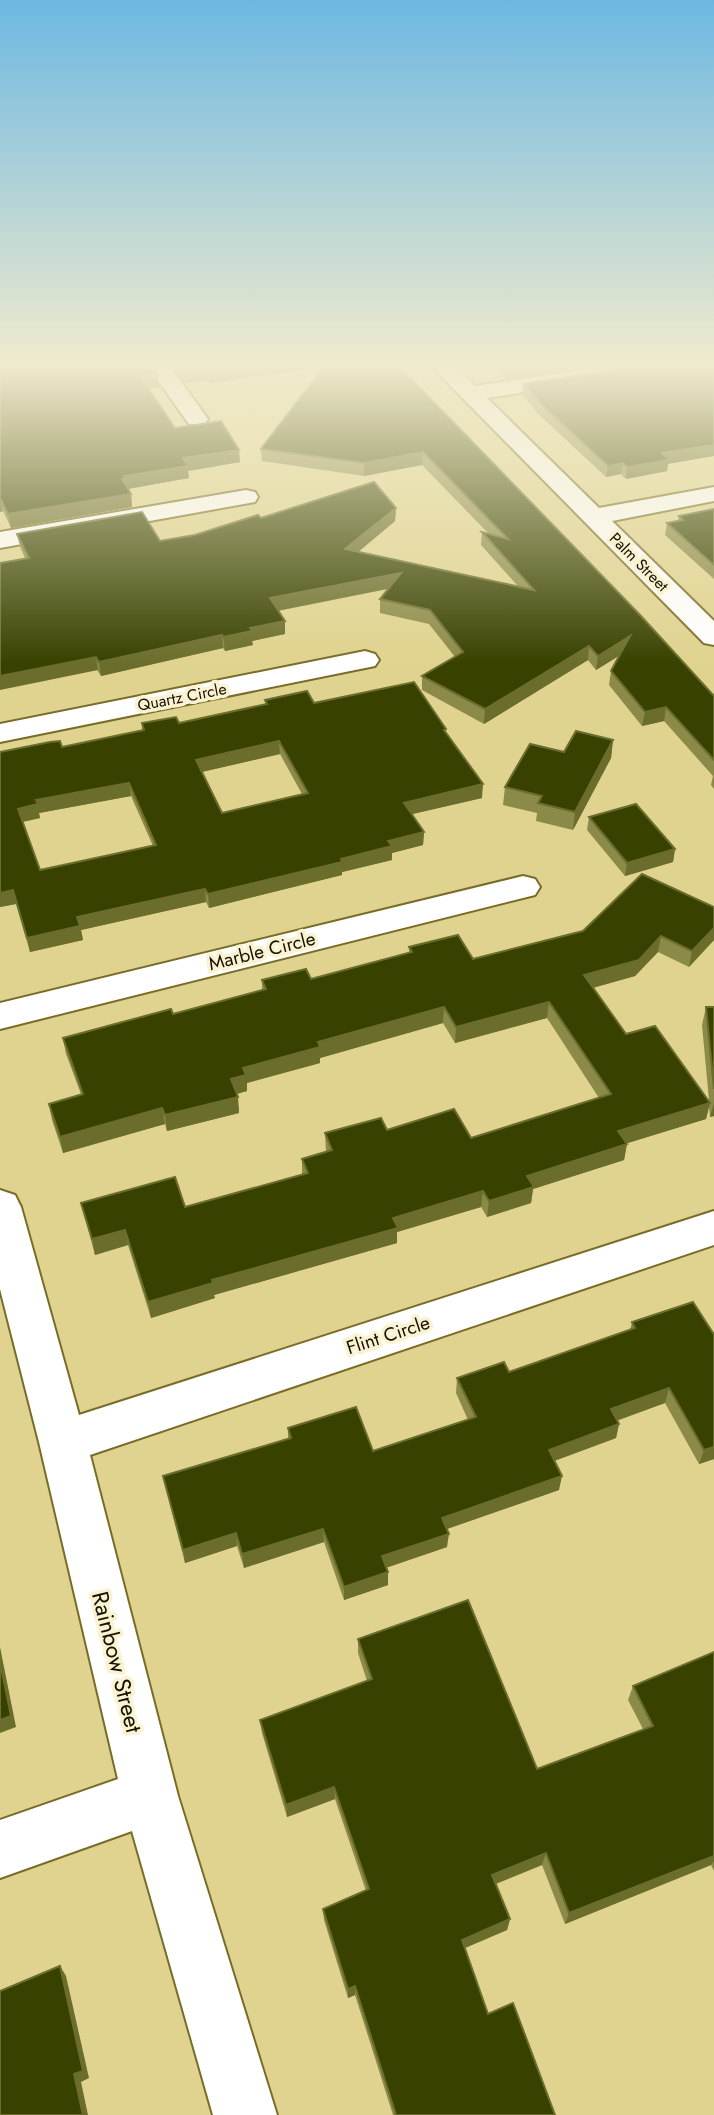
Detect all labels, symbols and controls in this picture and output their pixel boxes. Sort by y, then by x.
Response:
street label: Palm Street [604,527,674,597]
street label: Quartz Circle [136,677,228,717]
street label: Marble Circle [206,925,318,977]
street label: Flint Circle [343,1309,433,1361]
street label: Rainbow Street [83,1588,151,1737]

